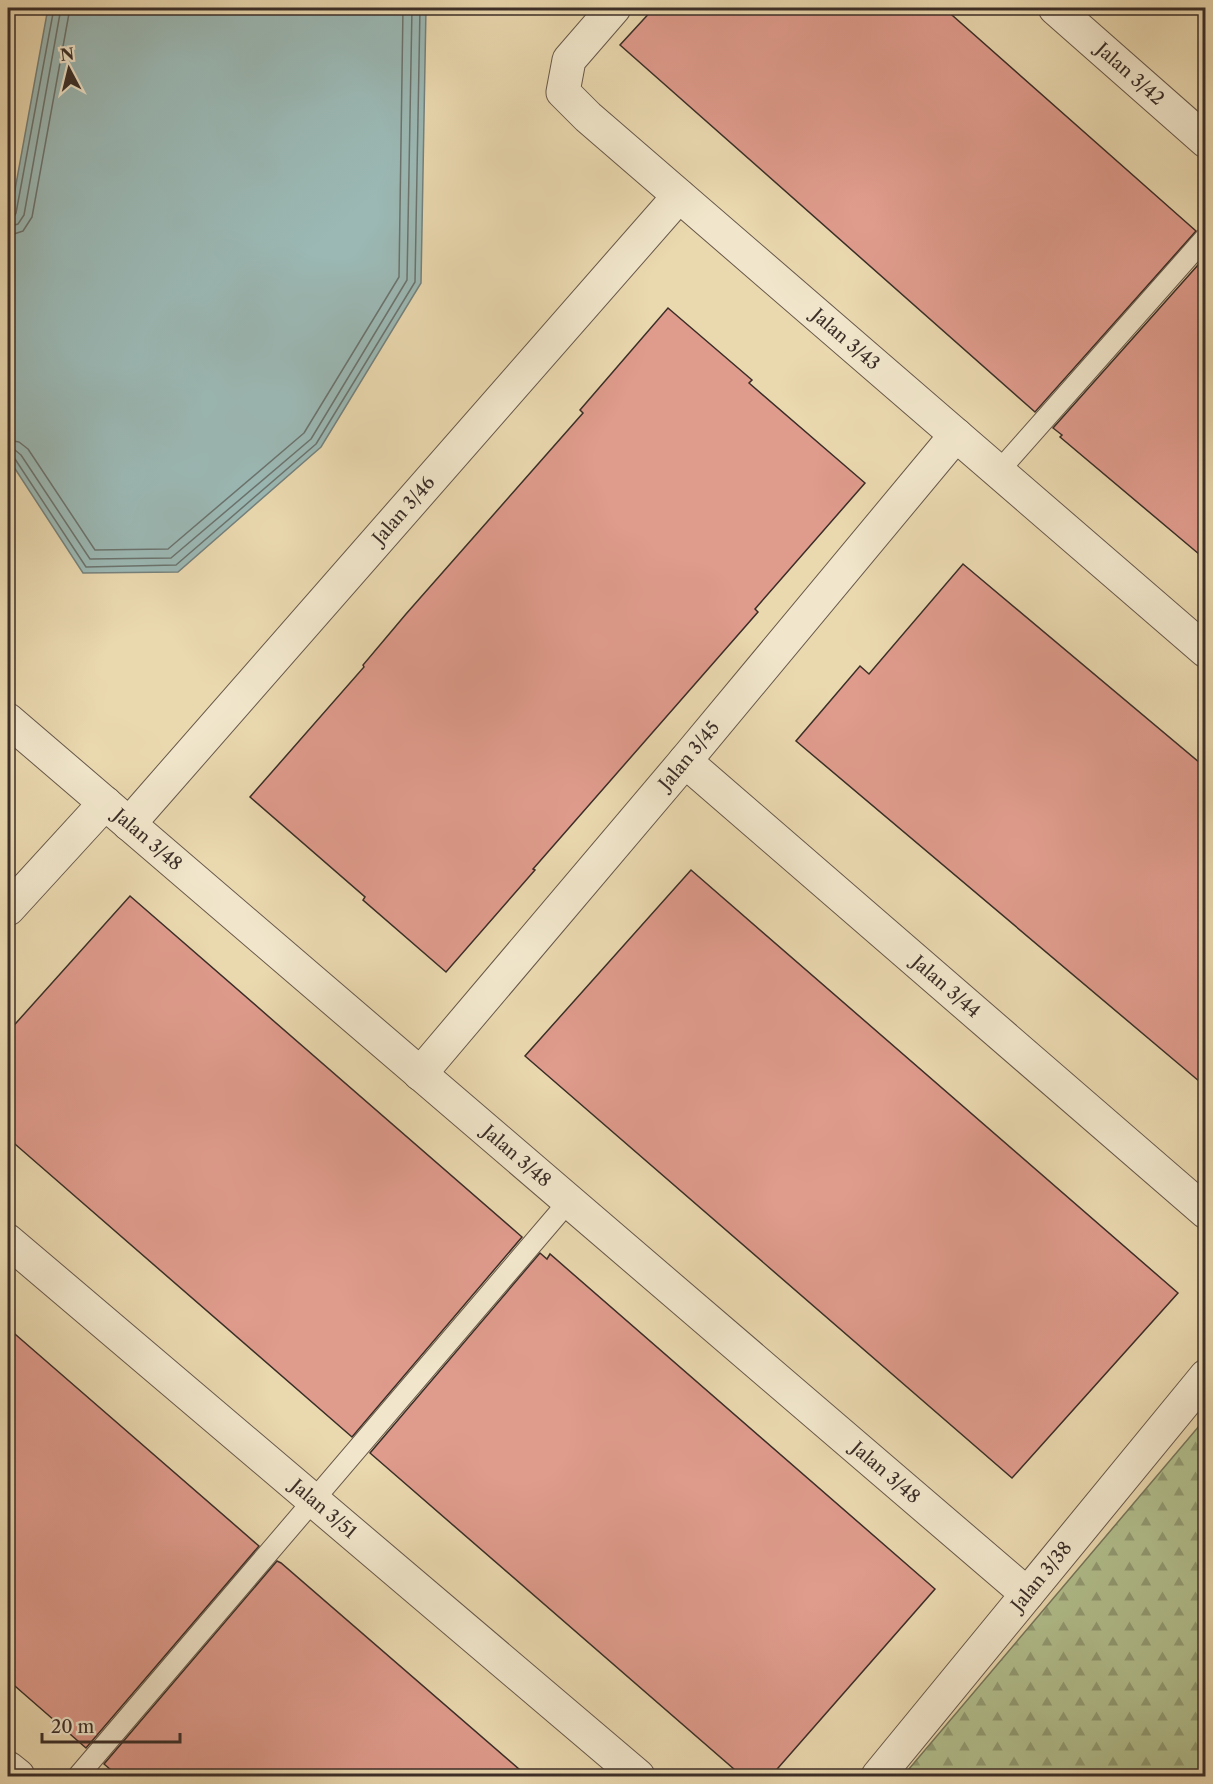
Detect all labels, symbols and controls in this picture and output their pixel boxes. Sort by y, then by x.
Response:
street label: Jalan 3/42 [1089,36,1169,110]
north arrow [39,39,99,99]
text: N [59,43,75,65]
street label: Jalan 3/43 [805,302,884,375]
street label: Jalan 3/46 [366,472,439,551]
street label: Jalan 3/45 [652,717,724,797]
street label: Jalan 3/48 [107,802,187,875]
street label: Jalan 3/44 [905,949,985,1022]
street label: Jalan 3/48 [475,1119,555,1192]
street label: Jalan 3/48 [844,1435,924,1508]
street label: Jalan 3/51 [284,1473,361,1544]
street label: Jalan 3/38 [1005,1537,1077,1618]
scale bar [42,1706,180,1744]
text: 20 m [51,1716,95,1738]

